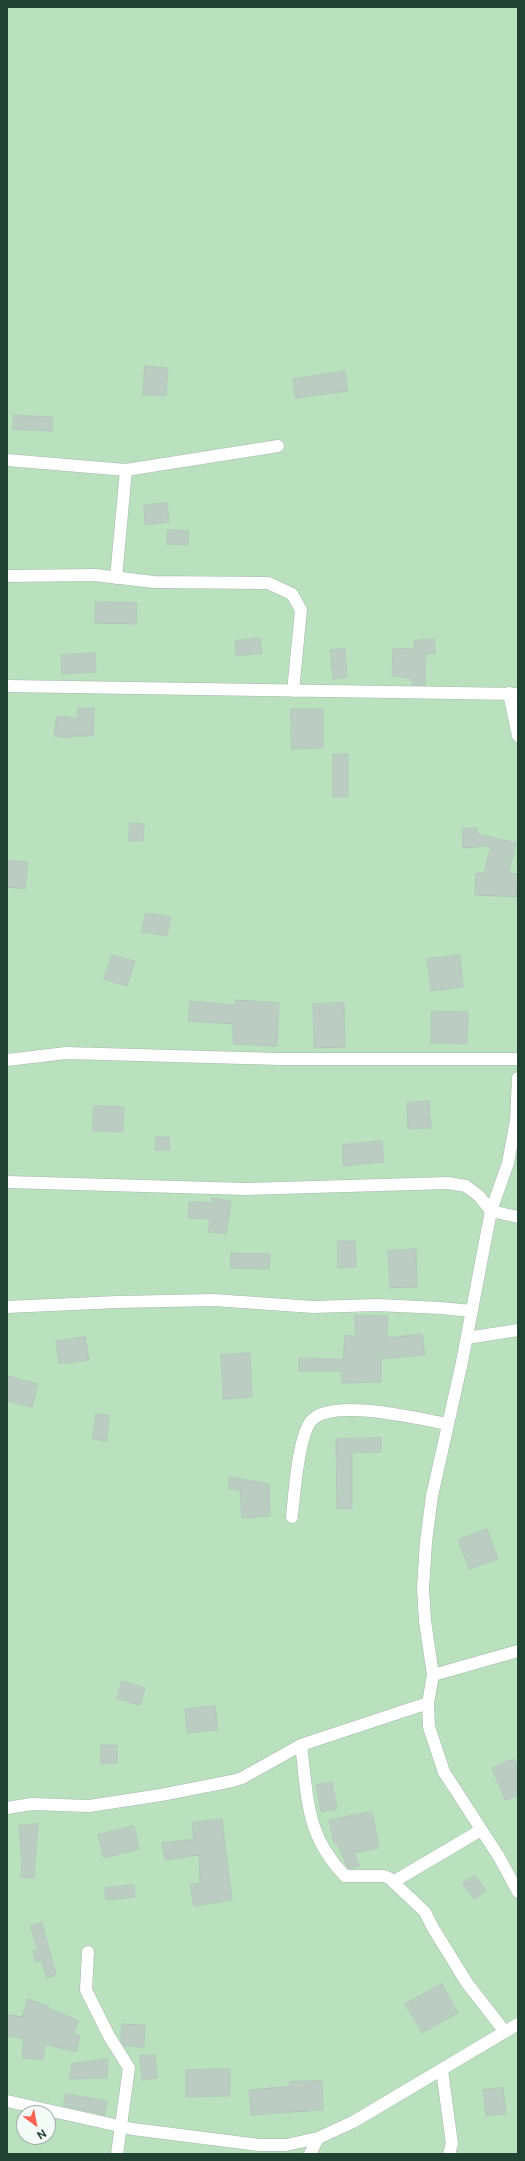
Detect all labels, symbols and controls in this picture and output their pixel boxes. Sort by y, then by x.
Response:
north arrow [16,2105,56,2145]
text: N [35,2127,49,2142]

